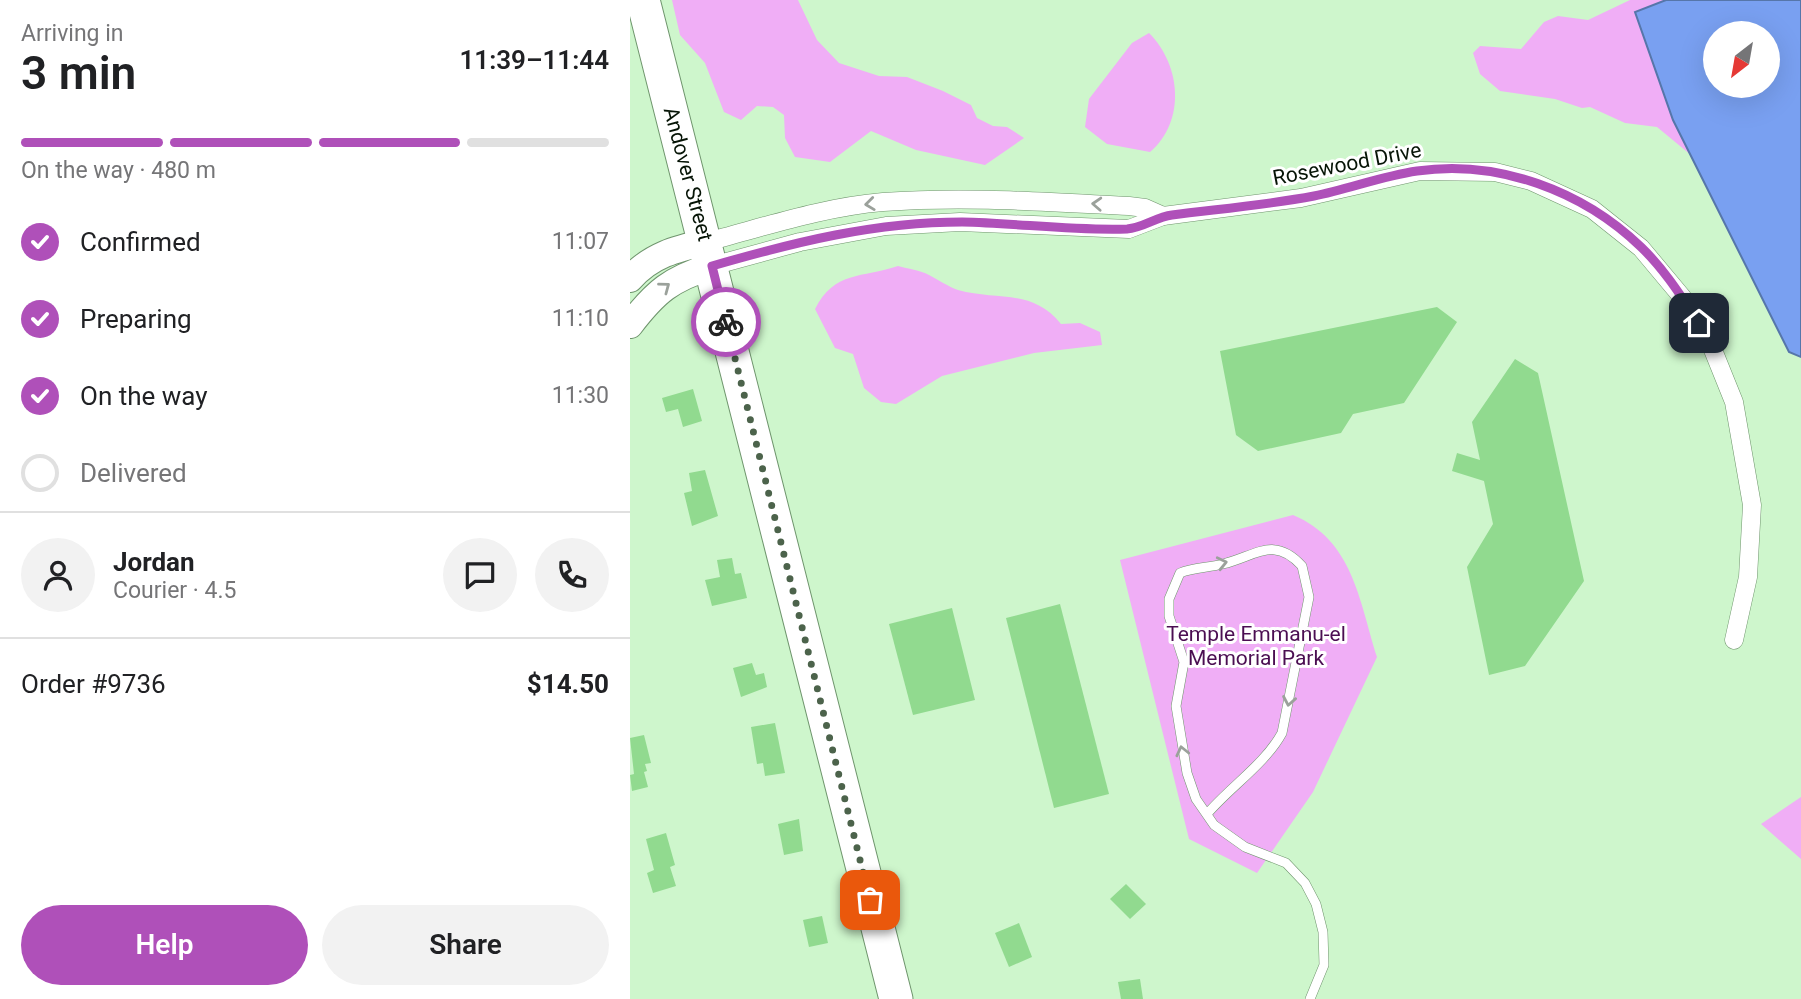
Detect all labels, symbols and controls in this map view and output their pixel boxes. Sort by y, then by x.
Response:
text: Arriving in [21,20,124,47]
north arrow [1703,21,1780,98]
map controls [1703,21,1780,98]
text: 11:39–11:44 [459,45,609,75]
text: 3 min [21,46,136,100]
street label: Andover Street [659,104,717,244]
street label: Rosewood Drive [1271,138,1423,190]
text: On the way · 480 m [21,157,216,184]
one-way arrow [864,196,876,211]
one-way arrow [1091,197,1102,212]
icon: check [21,223,59,261]
text: Confirmed [80,227,201,257]
text: 11:07 [552,228,609,255]
one-way arrow [657,282,670,295]
courier [691,287,761,357]
pin [1669,293,1729,353]
icon: check [21,300,59,338]
icon: bike [707,303,745,341]
text: Preparing [80,304,192,334]
icon: home [1680,304,1718,342]
text: 11:10 [552,305,609,332]
icon: check [21,377,59,415]
text: On the way [80,381,208,411]
text: 11:30 [552,382,609,409]
text: Delivered [80,458,187,488]
button: person [21,538,95,612]
button: chat [443,538,517,612]
button: phone [535,538,609,612]
text: Jordan [113,547,195,577]
one-way arrow [1216,557,1228,572]
text: Courier · 4.5 [113,577,236,604]
park label: Temple Emmanu-el Memorial Park [1166,622,1346,670]
text: Order #9736 [21,669,166,699]
text: $14.50 [527,669,609,699]
one-way arrow [1282,695,1297,707]
one-way arrow [1176,745,1190,757]
pin [840,870,900,930]
icon: bag [851,881,889,919]
button: Help [21,905,308,985]
button: Share [322,905,609,985]

